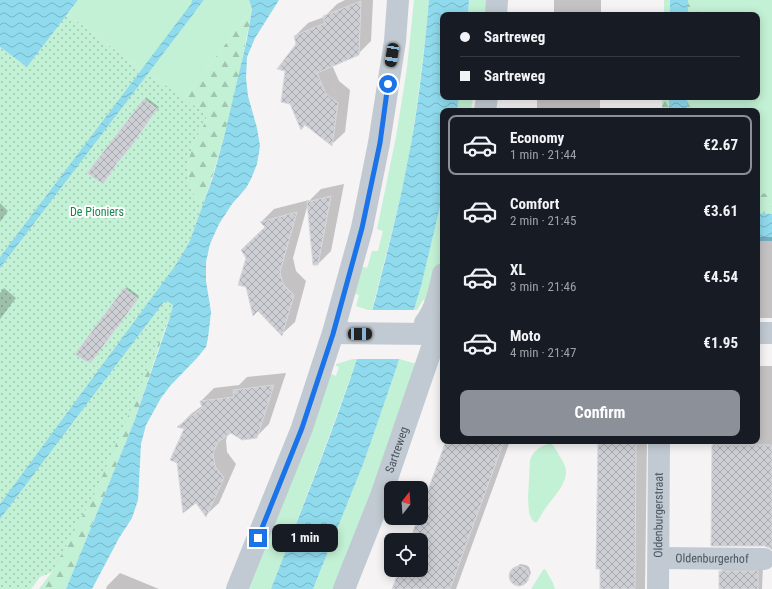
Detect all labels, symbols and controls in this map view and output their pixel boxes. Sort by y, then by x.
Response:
text: Sartreweg [484,28,545,46]
car [384,42,400,68]
text: Sartreweg [484,67,545,85]
route start [379,75,397,93]
icon: car [462,127,498,163]
text: Economy [510,129,564,147]
text: €2.67 [703,136,738,154]
text: 1 min · 21:44 [510,147,576,162]
icon: car [462,193,498,229]
text: Comfort [510,195,559,213]
text: €3.61 [703,202,738,220]
park label: De Pioniers [70,205,124,219]
text: 2 min · 21:45 [510,213,576,228]
icon: car [462,259,498,295]
text: XL [510,261,526,279]
text: €4.54 [703,268,738,286]
text: 3 min · 21:46 [510,279,576,294]
icon: car [462,325,498,361]
text: Moto [510,327,541,345]
car [348,328,372,340]
text: €1.95 [703,334,738,352]
text: 4 min · 21:47 [510,345,576,360]
button: Confirm [460,390,740,436]
street label: Sartreweg [382,425,411,475]
street label: Oldenburgerstraat [651,472,666,558]
north arrow [384,481,428,525]
map controls [384,481,428,577]
callout: 1 min [272,524,338,552]
route end [249,529,267,547]
text: 1 min [291,530,319,545]
button: locate [384,533,428,577]
street label: Oldenburgerhof [675,551,749,566]

